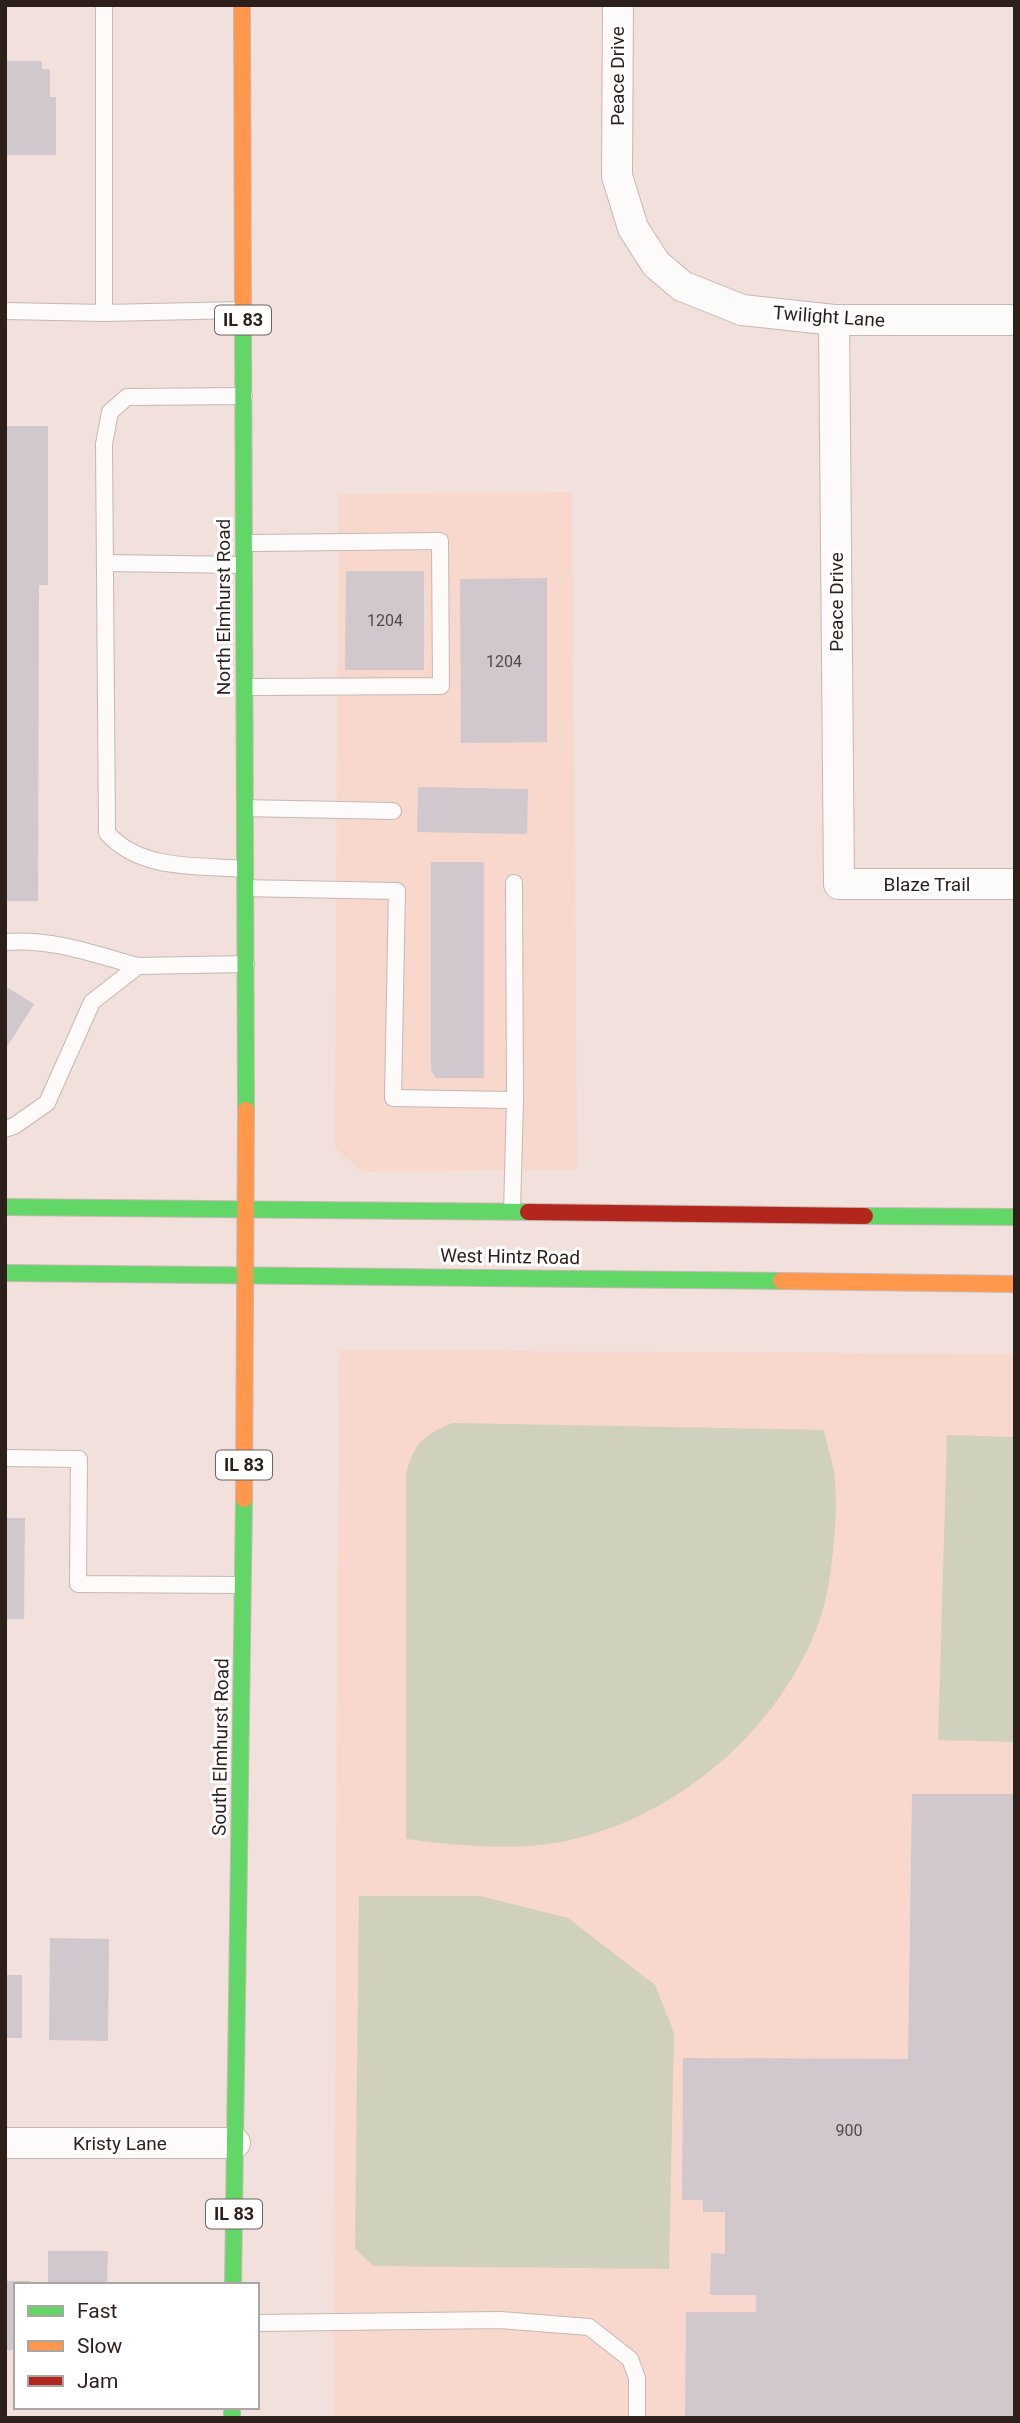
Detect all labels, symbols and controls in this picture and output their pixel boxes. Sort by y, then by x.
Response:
street label: Peace Drive [606,26,629,126]
street label: Twilight Lane [772,301,886,332]
road number: IL 83 [215,306,271,334]
street label: North Elmhurst Road [212,519,235,695]
street label: Peace Drive [825,552,848,652]
house number: 1204 [367,611,403,630]
house number: 1204 [486,652,522,671]
street label: Blaze Trail [884,873,970,896]
street label: West Hintz Road [440,1244,580,1269]
road number: IL 83 [216,1450,272,1480]
street label: South Elmhurst Road [207,1658,234,1836]
house number: 900 [836,2121,862,2140]
street label: Kristy Lane [73,2132,167,2155]
road number: IL 83 [206,2200,262,2228]
legend [14,2283,259,2409]
text: Fast [77,2299,118,2323]
text: Slow [77,2334,123,2358]
text: Jam [77,2369,118,2393]

